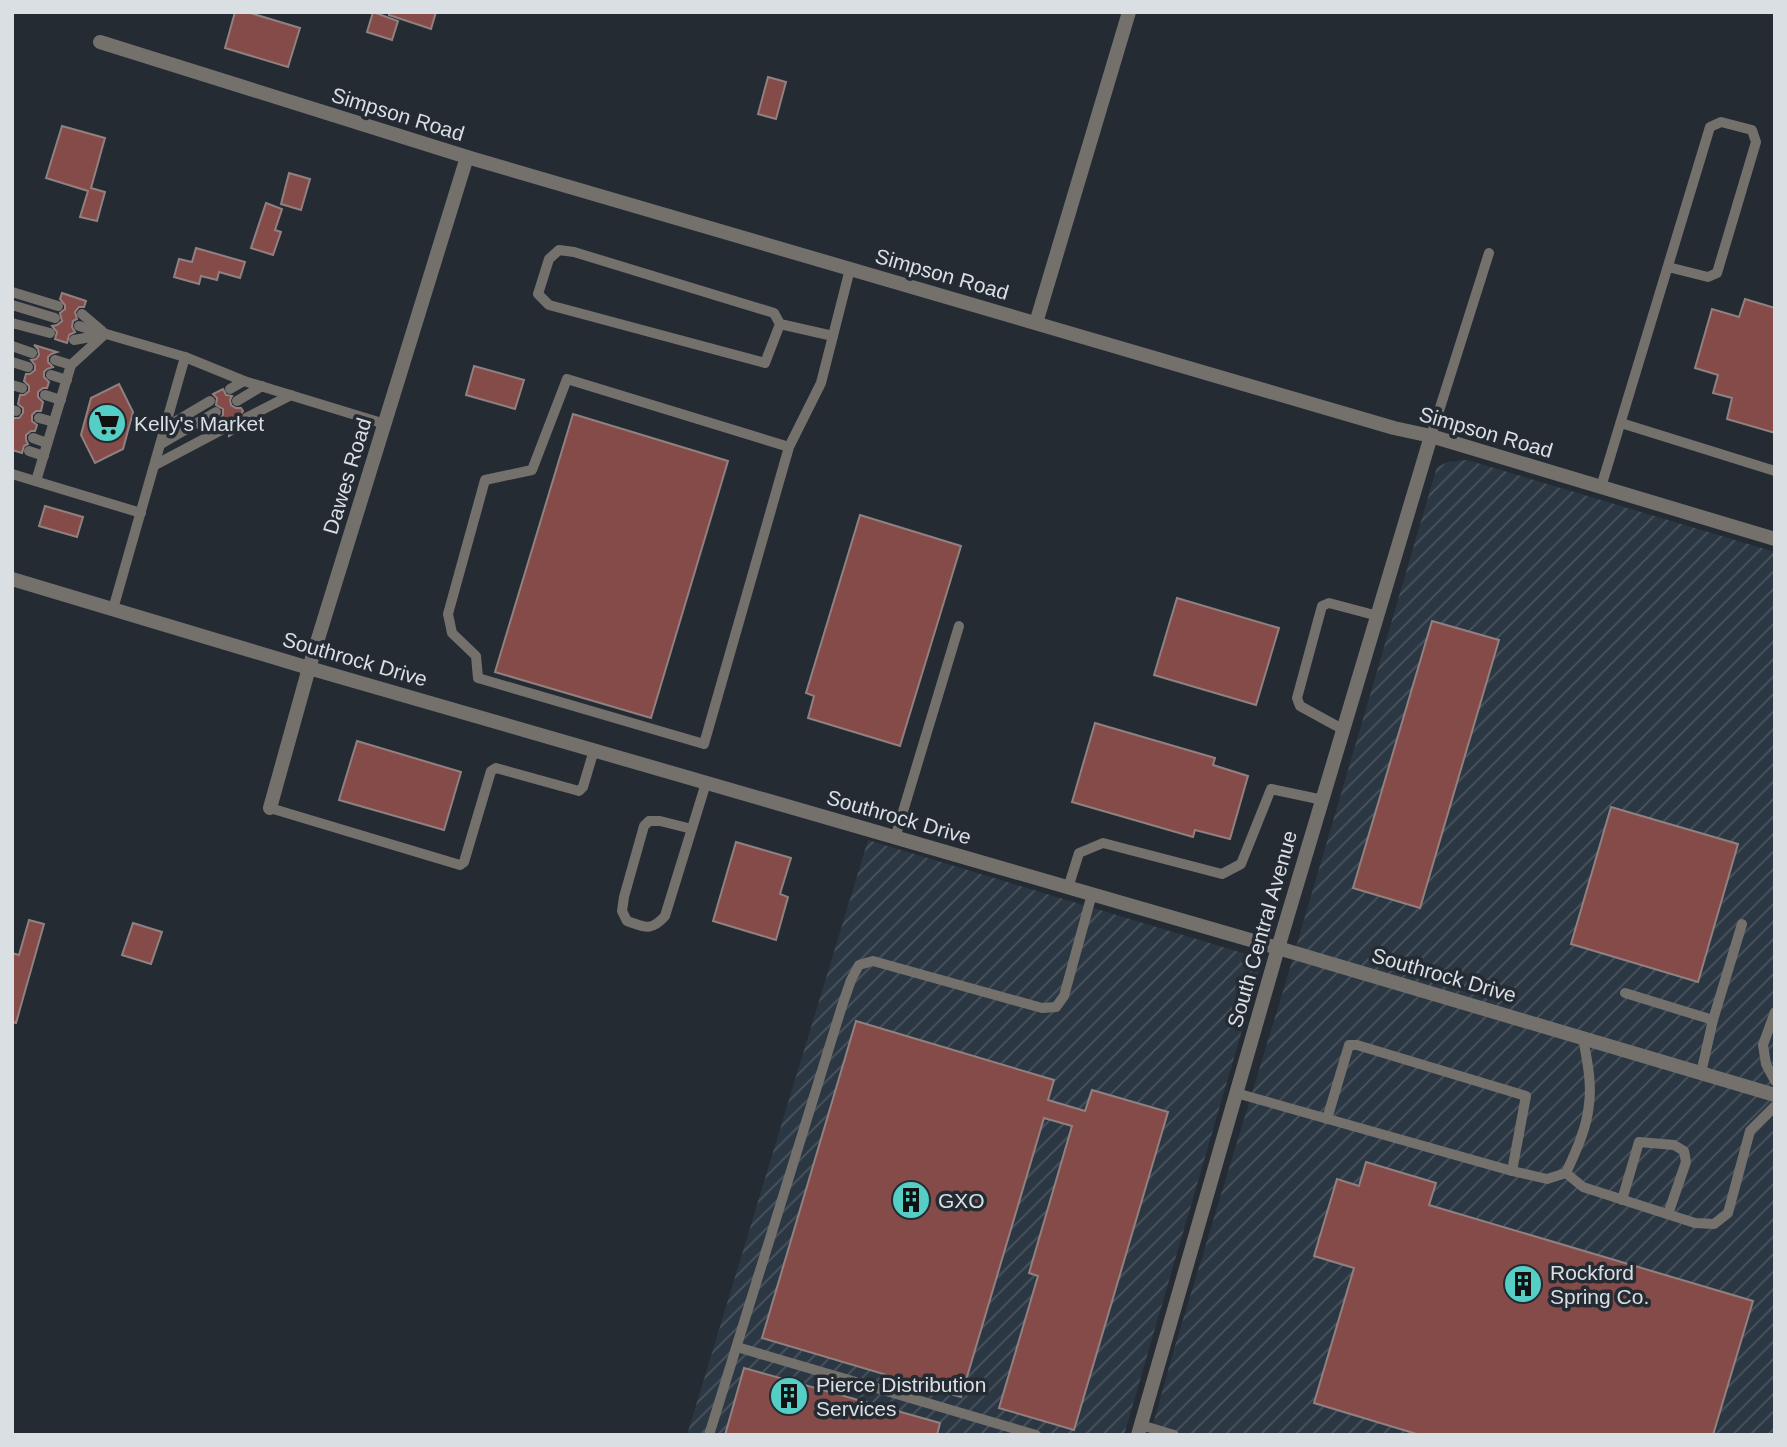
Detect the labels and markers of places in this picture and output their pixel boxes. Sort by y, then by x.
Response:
supermarket icon: Kelly's Market [86,402,128,444]
place label: Kelly's Market [134,412,264,435]
building icon: GXO [890,1179,932,1221]
place label: GXO [938,1189,985,1212]
place label: Rockford Spring Co. [1550,1261,1649,1308]
building icon: Rockford Spring Co. [1502,1263,1544,1305]
place label: Pierce Distribution Services [816,1373,986,1420]
building icon: Pierce Distribution Services [768,1375,810,1417]

